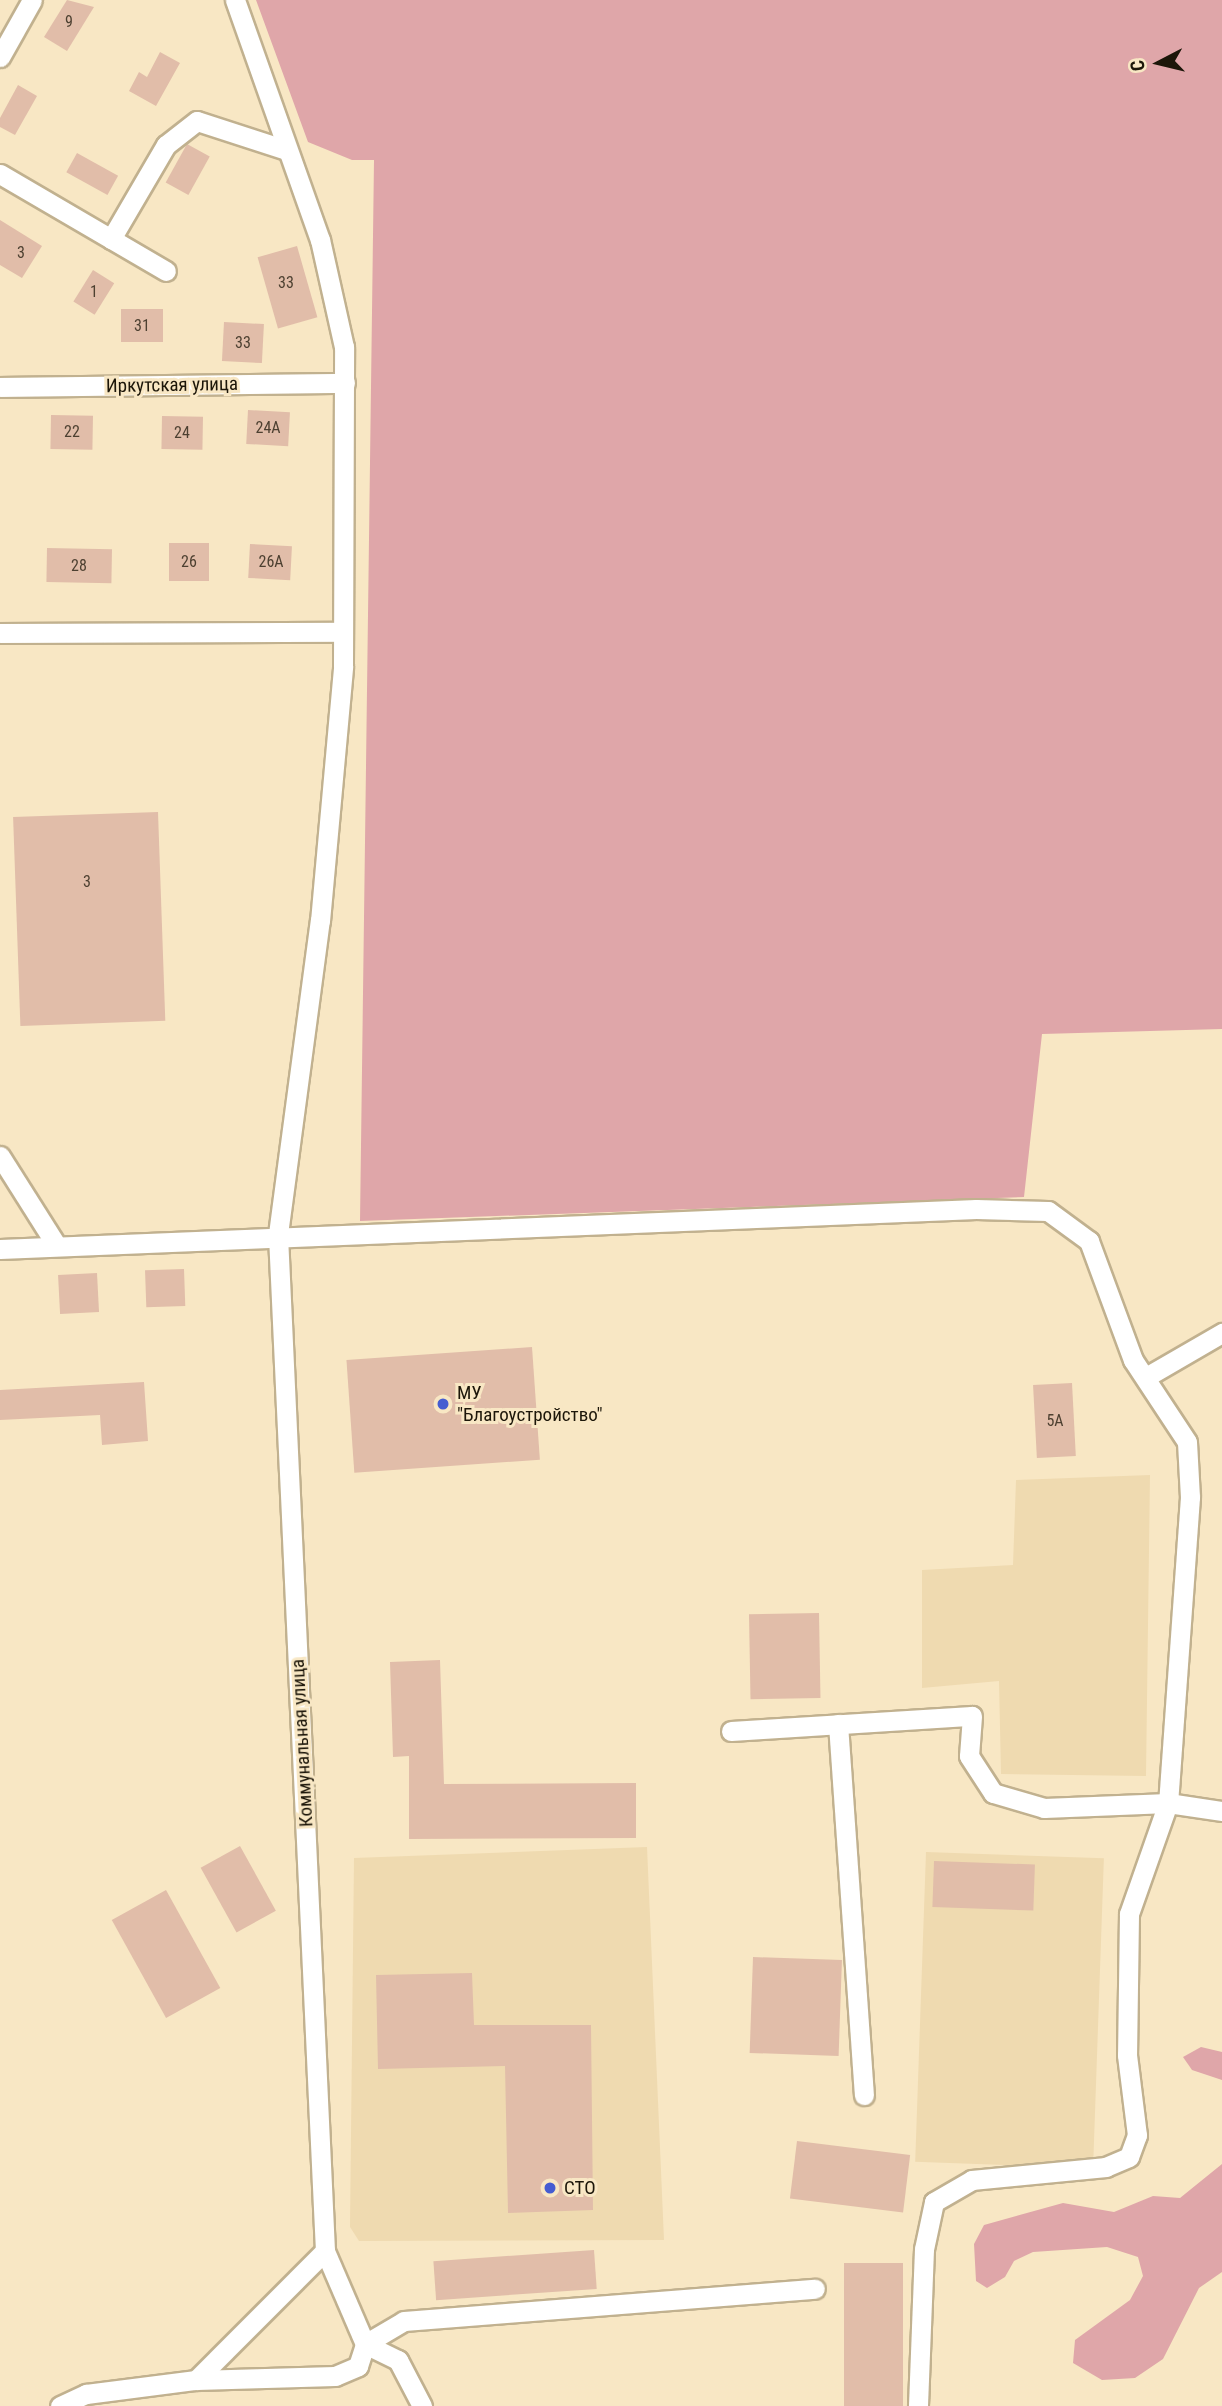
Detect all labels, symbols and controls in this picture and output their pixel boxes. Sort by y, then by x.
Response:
house number: 9 [65,12,73,32]
north arrow [1124,28,1194,98]
text: С [1126,59,1150,72]
house number: 3 [17,243,25,263]
house number: 33 [278,273,294,293]
house number: 1 [90,282,98,302]
house number: 31 [134,316,150,336]
house number: 33 [235,333,251,353]
street label: Иркутская улица [106,372,238,398]
house number: 24А [255,418,281,438]
house number: 22 [64,422,80,442]
house number: 24 [174,423,190,443]
house number: 26 [181,552,197,572]
house number: 26А [258,552,284,572]
house number: 28 [71,556,87,576]
house number: 3 [83,872,91,892]
place label: МУ "Благоустройство" [457,1382,603,1426]
marker: МУ "Благоустройство" [435,1396,451,1412]
house number: 5А [1046,1411,1064,1431]
street label: Коммунальная улица [286,1658,318,1828]
place label: СТО [564,2177,596,2199]
marker: СТО [542,2180,558,2196]

